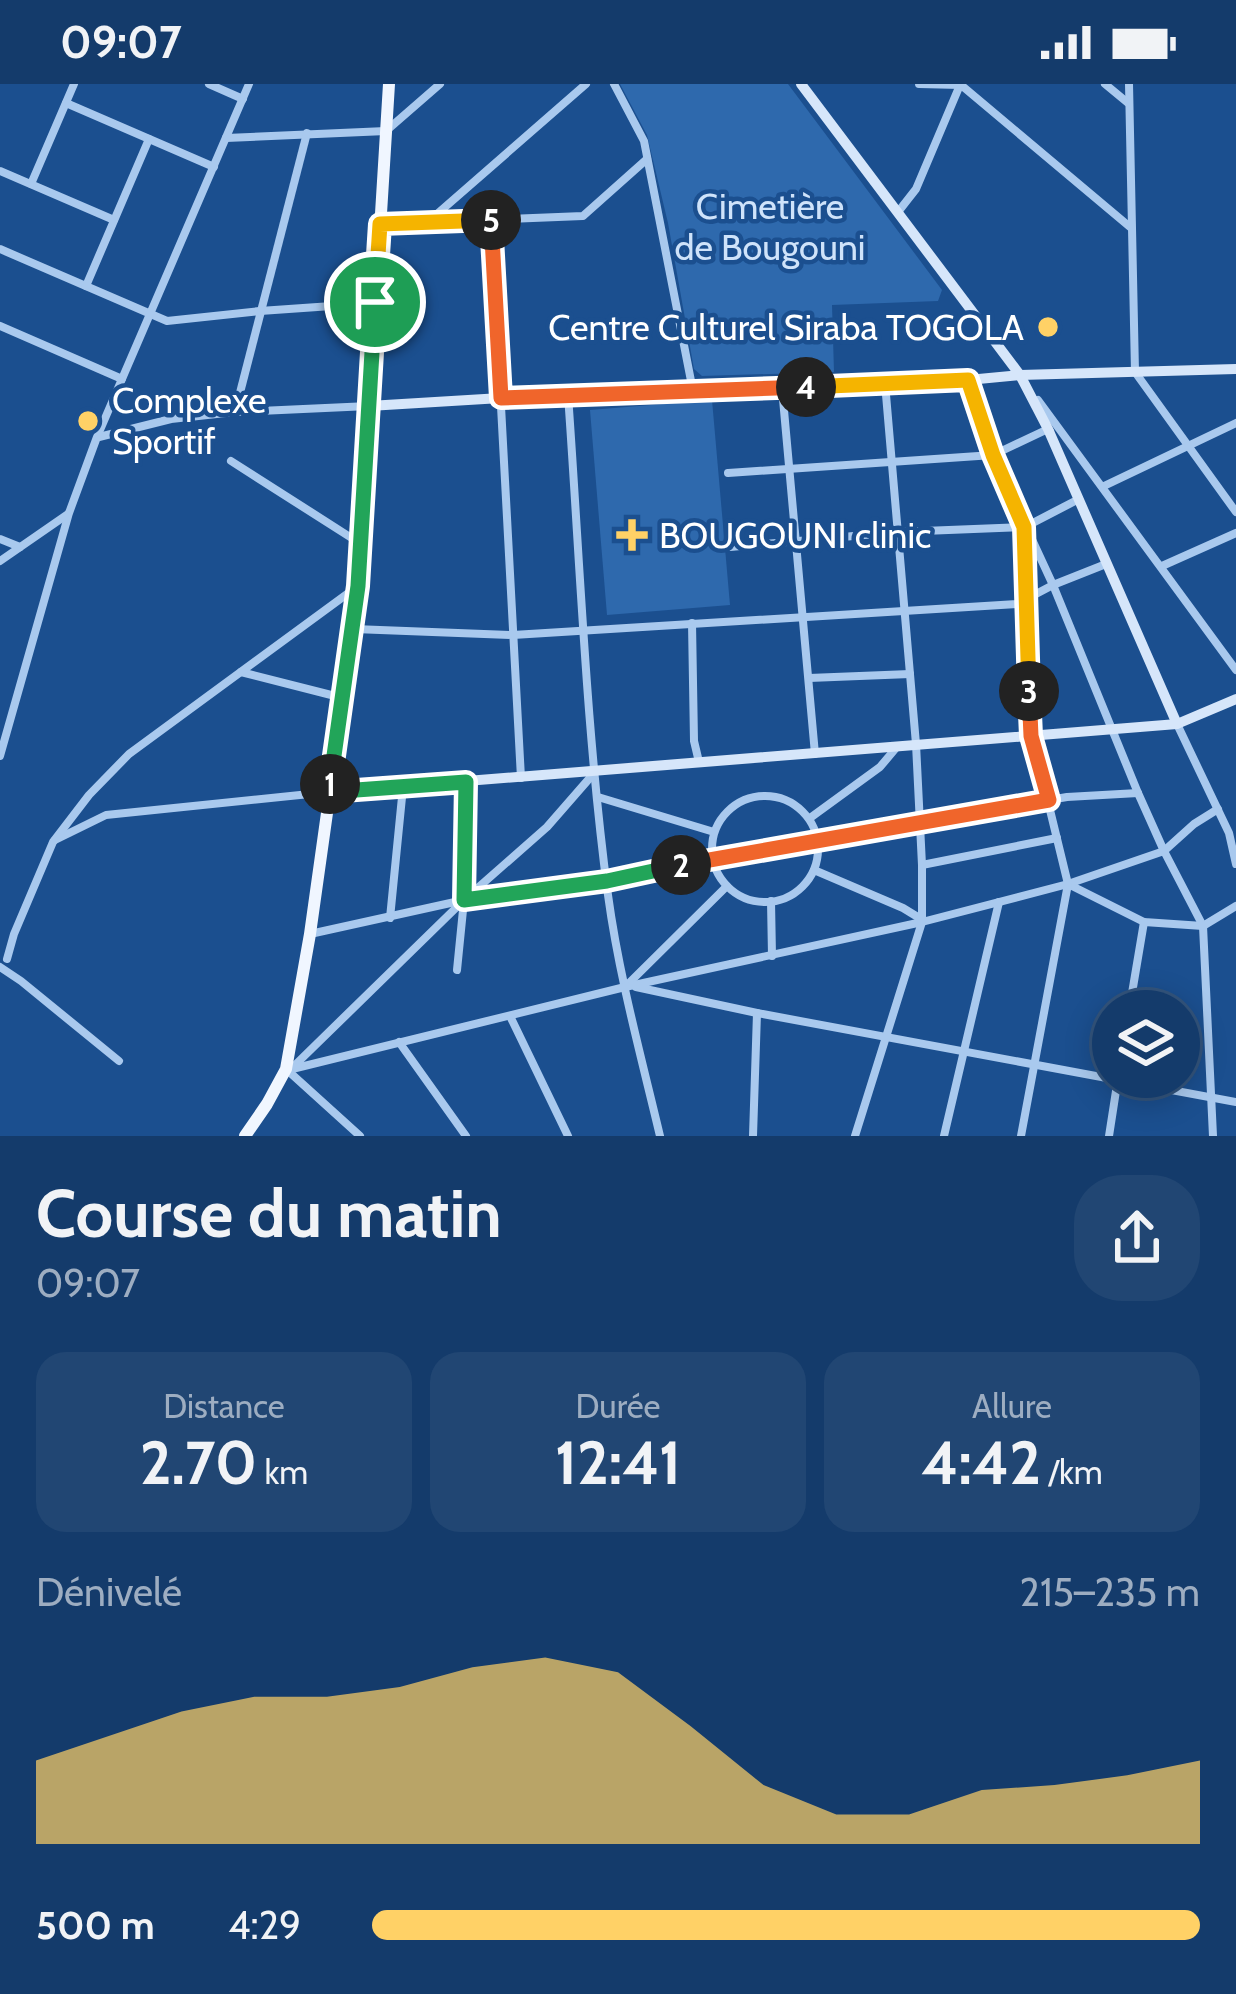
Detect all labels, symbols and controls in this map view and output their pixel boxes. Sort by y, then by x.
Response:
text: 09:07 [60,15,182,69]
park label: Cimetière de Bougouni [674,184,866,269]
pin: 5 [461,190,521,250]
text: 5 [482,200,500,240]
pin [324,251,426,353]
icon: arrive [342,269,408,335]
place label: Centre Culturel Siraba TOGOLA [548,305,1024,349]
marker: Centre Culturel Siraba TOGOLA [1035,314,1061,340]
pin: 4 [776,357,836,417]
text: 4 [796,367,816,407]
place label: Complexe Sportif [112,378,267,463]
marker: Complexe Sportif [75,408,101,434]
place label: BOUGOUNI clinic [659,513,931,557]
marker: BOUGOUNI clinic [616,519,648,551]
pin: 3 [999,661,1059,721]
text: 3 [1020,671,1038,711]
pin: 1 [300,754,360,814]
text: 1 [324,764,336,804]
pin: 2 [651,835,711,895]
text: 2 [672,845,690,885]
map controls [1092,990,1200,1098]
button: layers [1092,990,1200,1098]
text: Course du matin [36,1173,502,1254]
button: share [1074,1175,1200,1301]
text: 09:07 [36,1259,140,1307]
text: Distance [163,1386,285,1426]
text: Durée [576,1386,660,1426]
text: Allure [972,1386,1052,1426]
text: 2.70 [140,1426,257,1499]
text: 12:41 [555,1426,681,1499]
text: 4:42 [921,1426,1041,1499]
text: km [257,1452,308,1492]
text: /km [1041,1452,1103,1492]
text: Dénivelé [36,1568,182,1616]
text: 215–235 m [1020,1568,1200,1616]
text: 500 m [36,1901,155,1949]
text: 4:29 [228,1901,301,1949]

